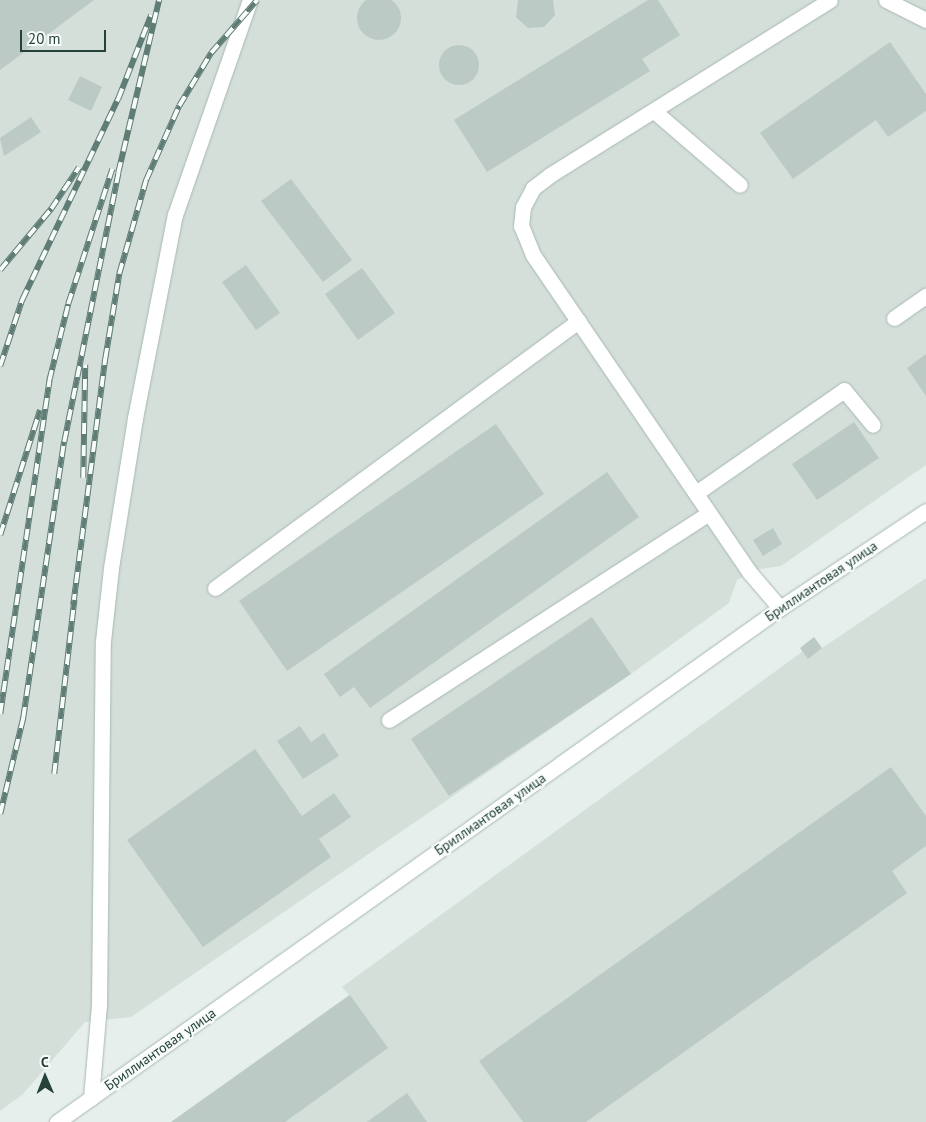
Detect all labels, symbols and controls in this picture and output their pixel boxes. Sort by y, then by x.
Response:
scale bar [22,20,109,52]
text: 20 m [28,29,61,48]
street label: Бриллиантовая улица [762,537,880,625]
street label: Бриллиантовая улица [431,769,549,859]
street label: Бриллиантовая улица [101,1004,219,1094]
north arrow [20,1052,70,1102]
text: С [41,1053,49,1071]

